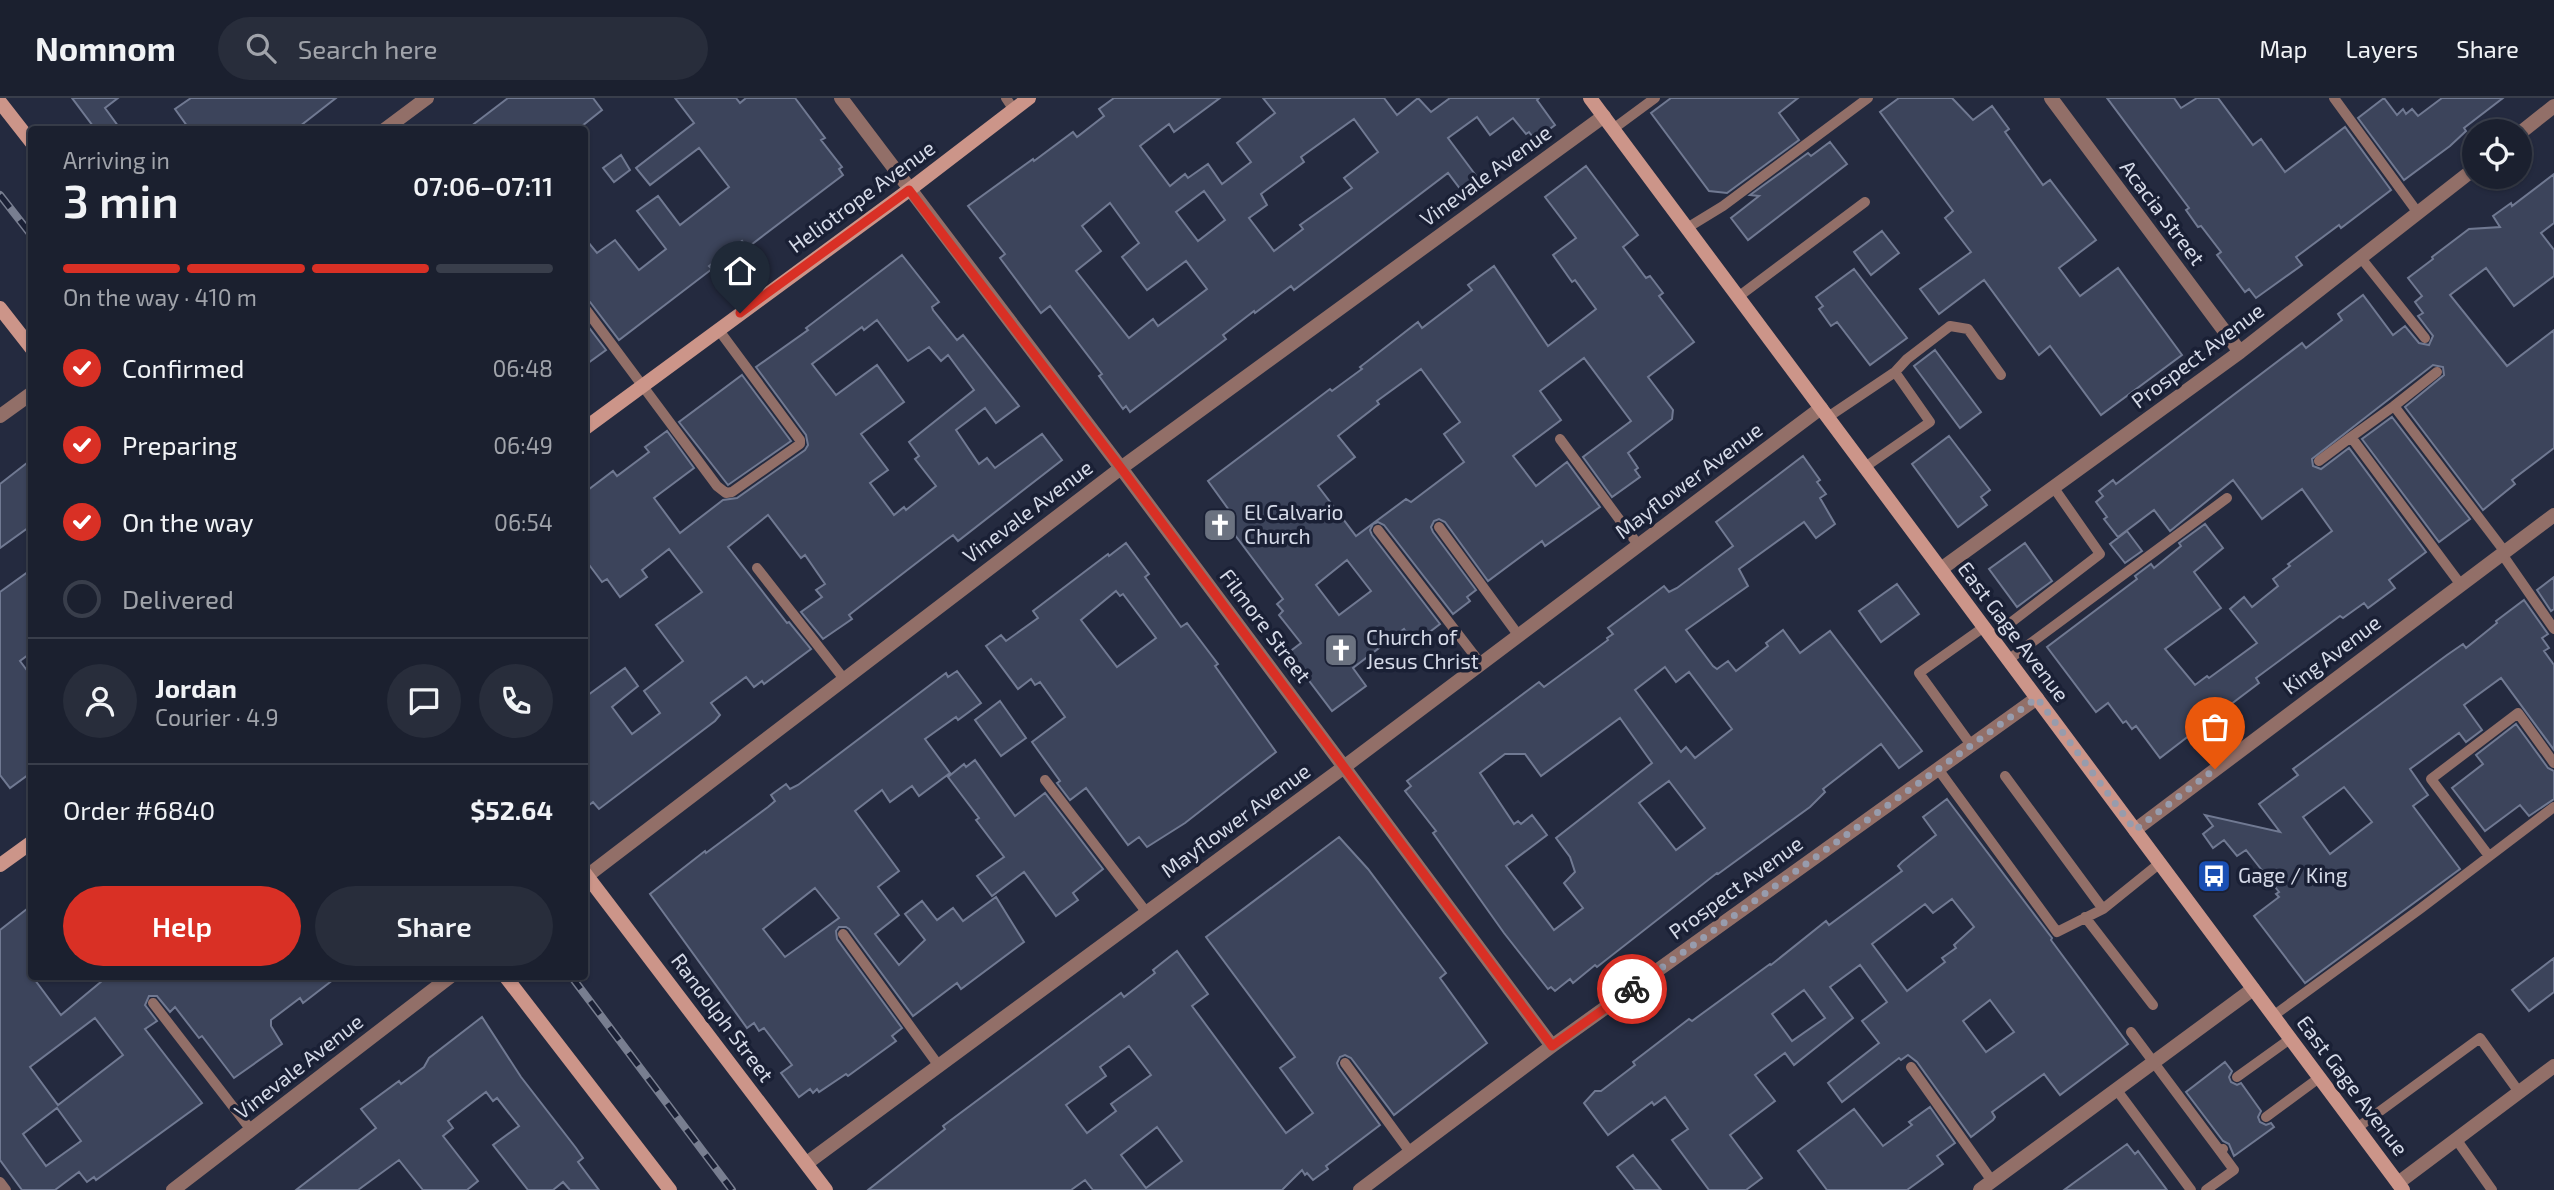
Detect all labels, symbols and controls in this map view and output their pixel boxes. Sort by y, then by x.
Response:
search box [218,17,708,80]
text: Nomnom [35,28,176,68]
icon: search [242,29,280,67]
text: Search here [298,33,437,64]
text: Map [2259,34,2307,63]
text: Layers [2345,34,2418,63]
text: Share [2456,34,2519,63]
street label: Vinevale Avenue [1415,119,1556,231]
map controls [2462,119,2532,189]
button: locate [2462,119,2532,189]
street label: Heliotrope Avenue [783,134,939,257]
text: Arriving in [63,146,170,174]
street label: Acacia Street [2116,155,2211,270]
text: 07:06–07:11 [413,170,553,201]
text: 3 min [63,172,179,227]
pin [710,241,770,313]
icon: home [721,252,759,290]
text: On the way · 410 m [63,283,257,311]
street label: Prospect Avenue [2126,297,2268,413]
icon: check [63,349,101,387]
text: Confirmed [122,352,245,383]
text: 06:48 [492,354,553,382]
street label: Mayflower Avenue [1609,416,1767,543]
icon: check [63,426,101,464]
text: Preparing [122,429,237,460]
text: 06:49 [493,431,553,459]
street label: Vinevale Avenue [957,454,1097,568]
place label: El Calvario Church [1244,499,1344,548]
icon: check [63,503,101,541]
text: On the way [122,506,253,537]
church icon: El Calvario Church [1201,506,1239,544]
text: 06:54 [494,508,553,536]
street label: East Gage Avenue [1953,556,2075,706]
street label: Filmore Street [1215,563,1317,687]
text: Delivered [122,583,234,614]
street label: King Avenue [2277,609,2385,699]
place label: Church of Jesus Christ [1366,624,1479,673]
church icon: Church of Jesus Christ [1322,631,1360,669]
button: person [63,664,137,738]
button: chat [387,664,461,738]
button: phone [479,664,553,738]
text: Jordan [155,672,237,703]
pin [2185,697,2245,769]
text: Courier · 4.9 [155,703,279,731]
icon: bag [2196,708,2234,746]
street label: Mayflower Avenue [1156,757,1314,882]
text: Order #6840 [63,794,215,825]
text: $52.64 [470,794,553,825]
street label: Prospect Avenue [1663,830,1807,944]
bus stop icon: Gage / King [2195,857,2233,895]
place label: Gage / King [2238,862,2348,887]
button: Help [63,886,301,966]
button: Share [315,886,553,966]
street label: Randolph Street [667,948,780,1086]
courier [1597,954,1667,1024]
icon: bike [1613,970,1651,1008]
street label: Vinevale Avenue [229,1008,367,1124]
street label: East Gage Avenue [2292,1010,2414,1160]

